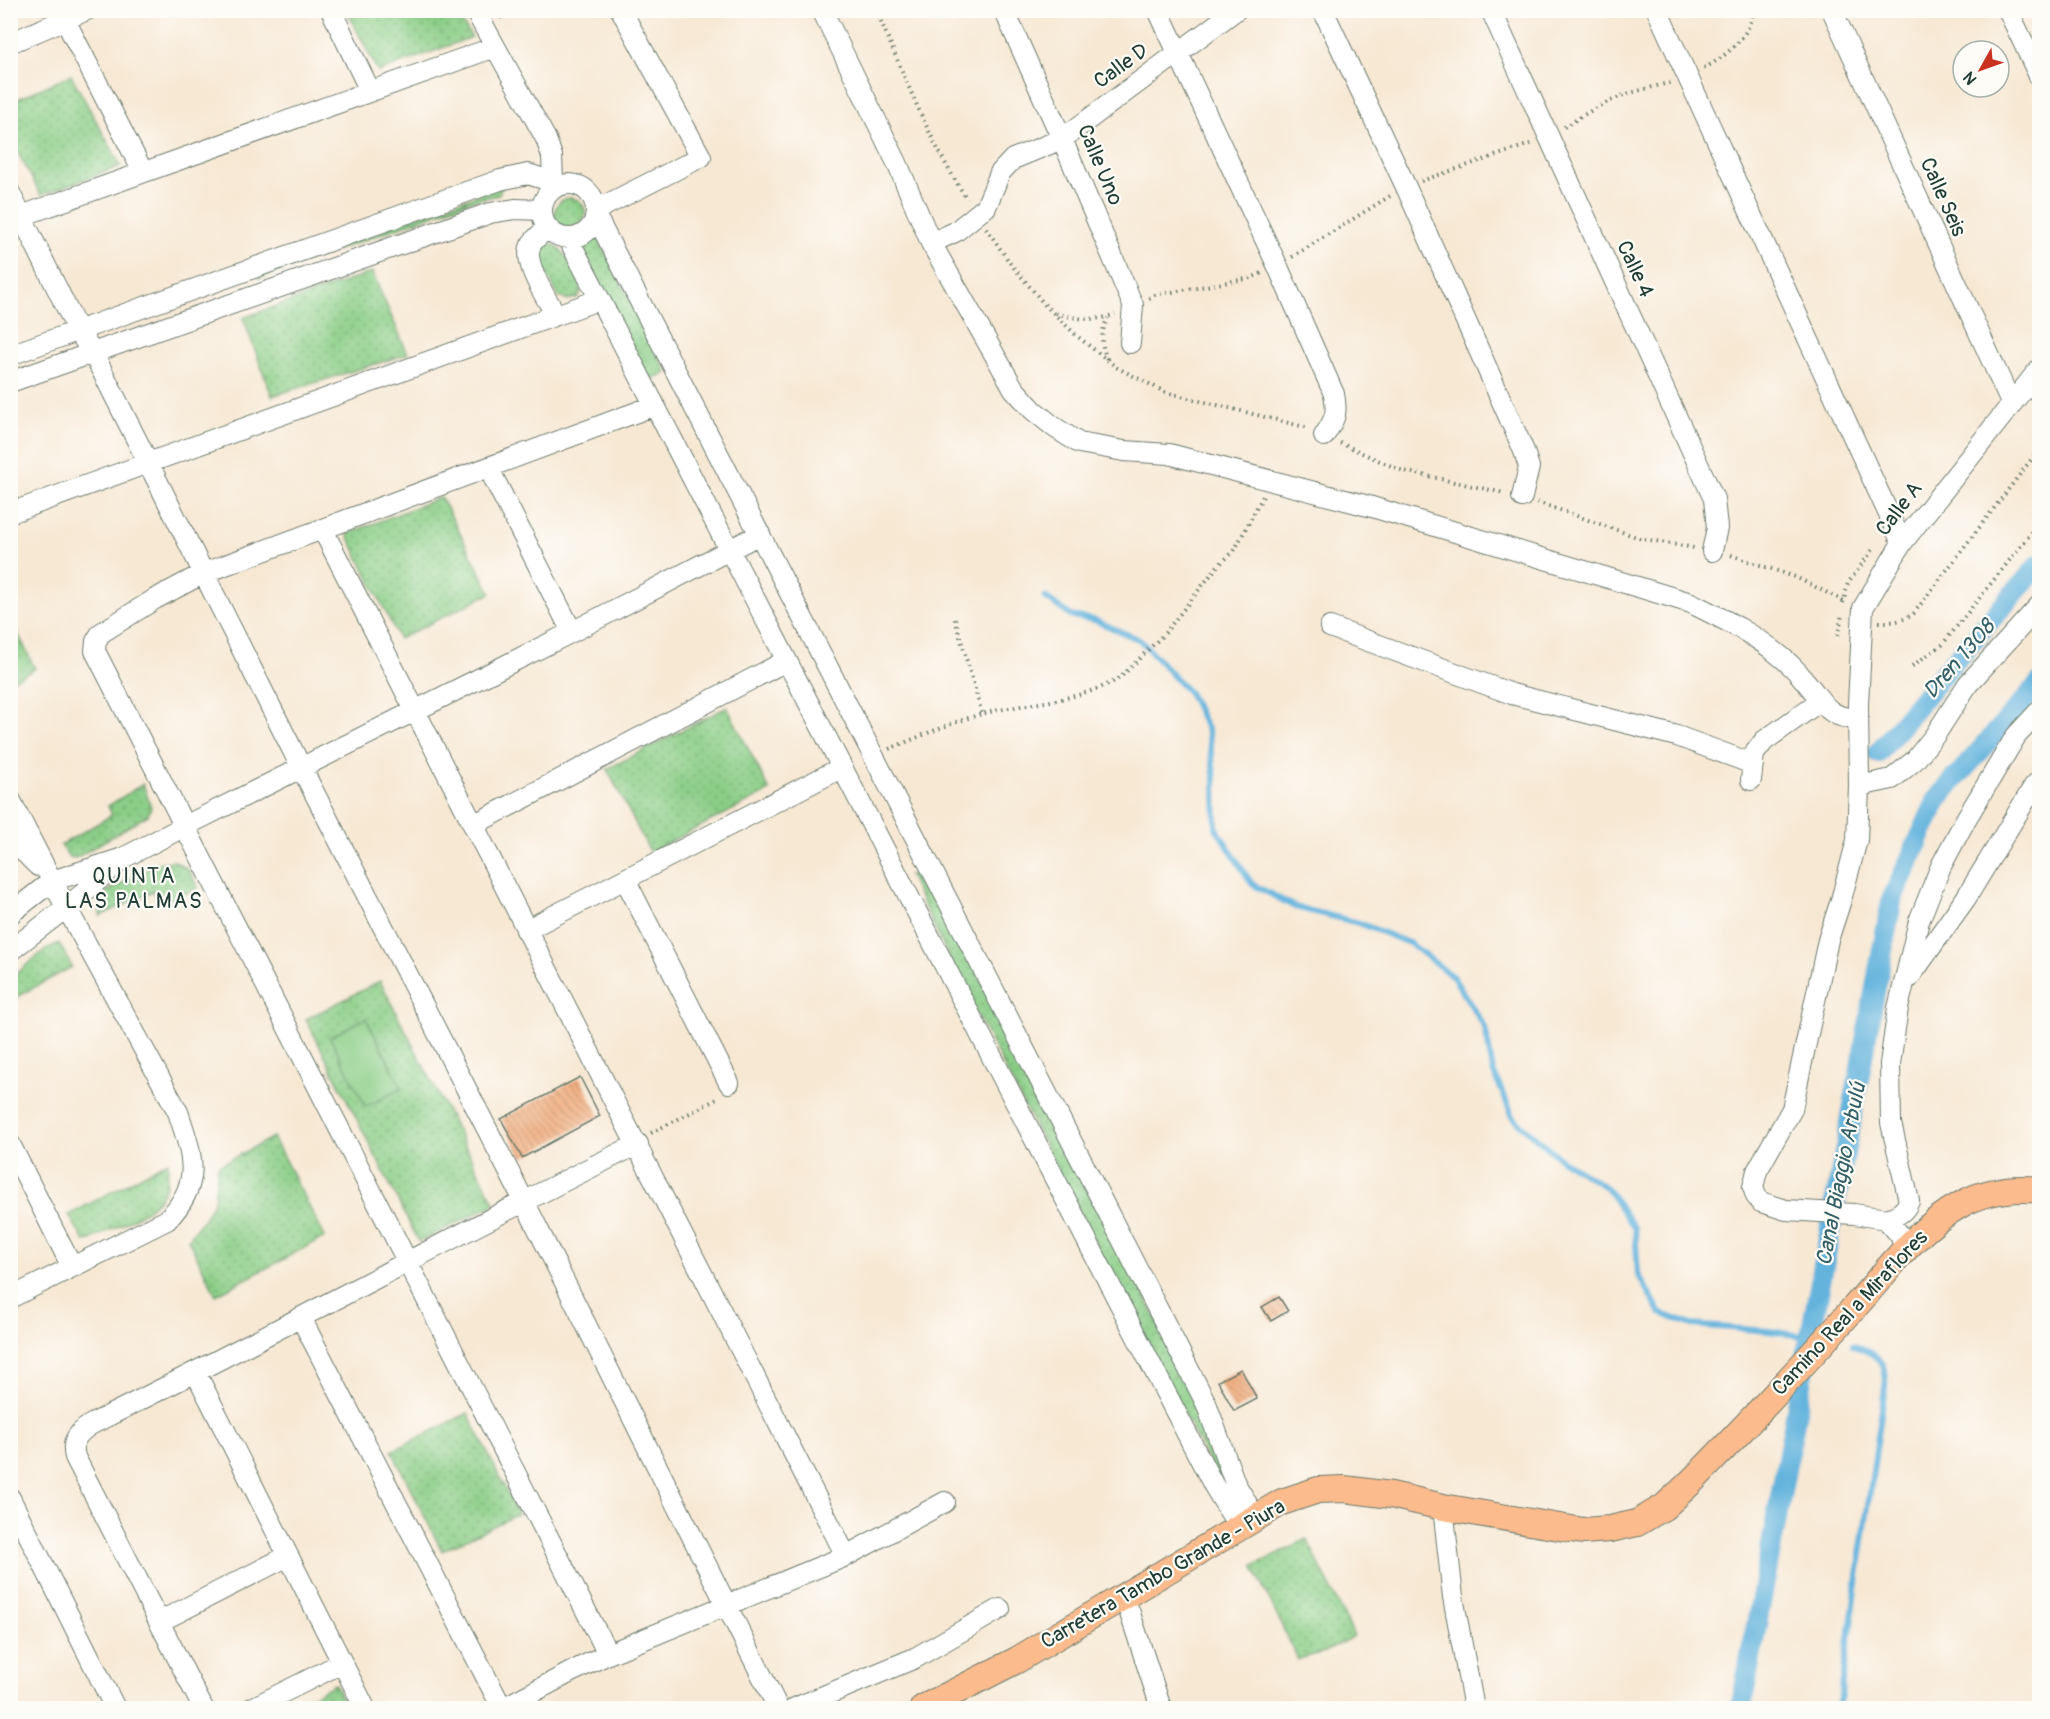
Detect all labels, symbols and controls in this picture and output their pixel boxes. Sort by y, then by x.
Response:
street label: Calle D [1088,37,1154,95]
north arrow [1951,39,2011,99]
text: N [1959,67,1981,89]
street label: Calle Uno [1071,121,1129,209]
street label: Calle Seis [1914,153,1973,241]
street label: Calle 4 [1610,236,1660,302]
street label: Calle A [1870,476,1928,542]
water label: Dren 1308 [1917,612,2002,704]
district label: QUINTA LAS PALMAS [65,862,203,915]
water label: Canal Biaggio Arbulú [1810,1079,1873,1268]
street label: Camino Real a Miraflores [1766,1224,1934,1402]
street label: Carretera Tambo Grande - Piura [1036,1493,1290,1655]

